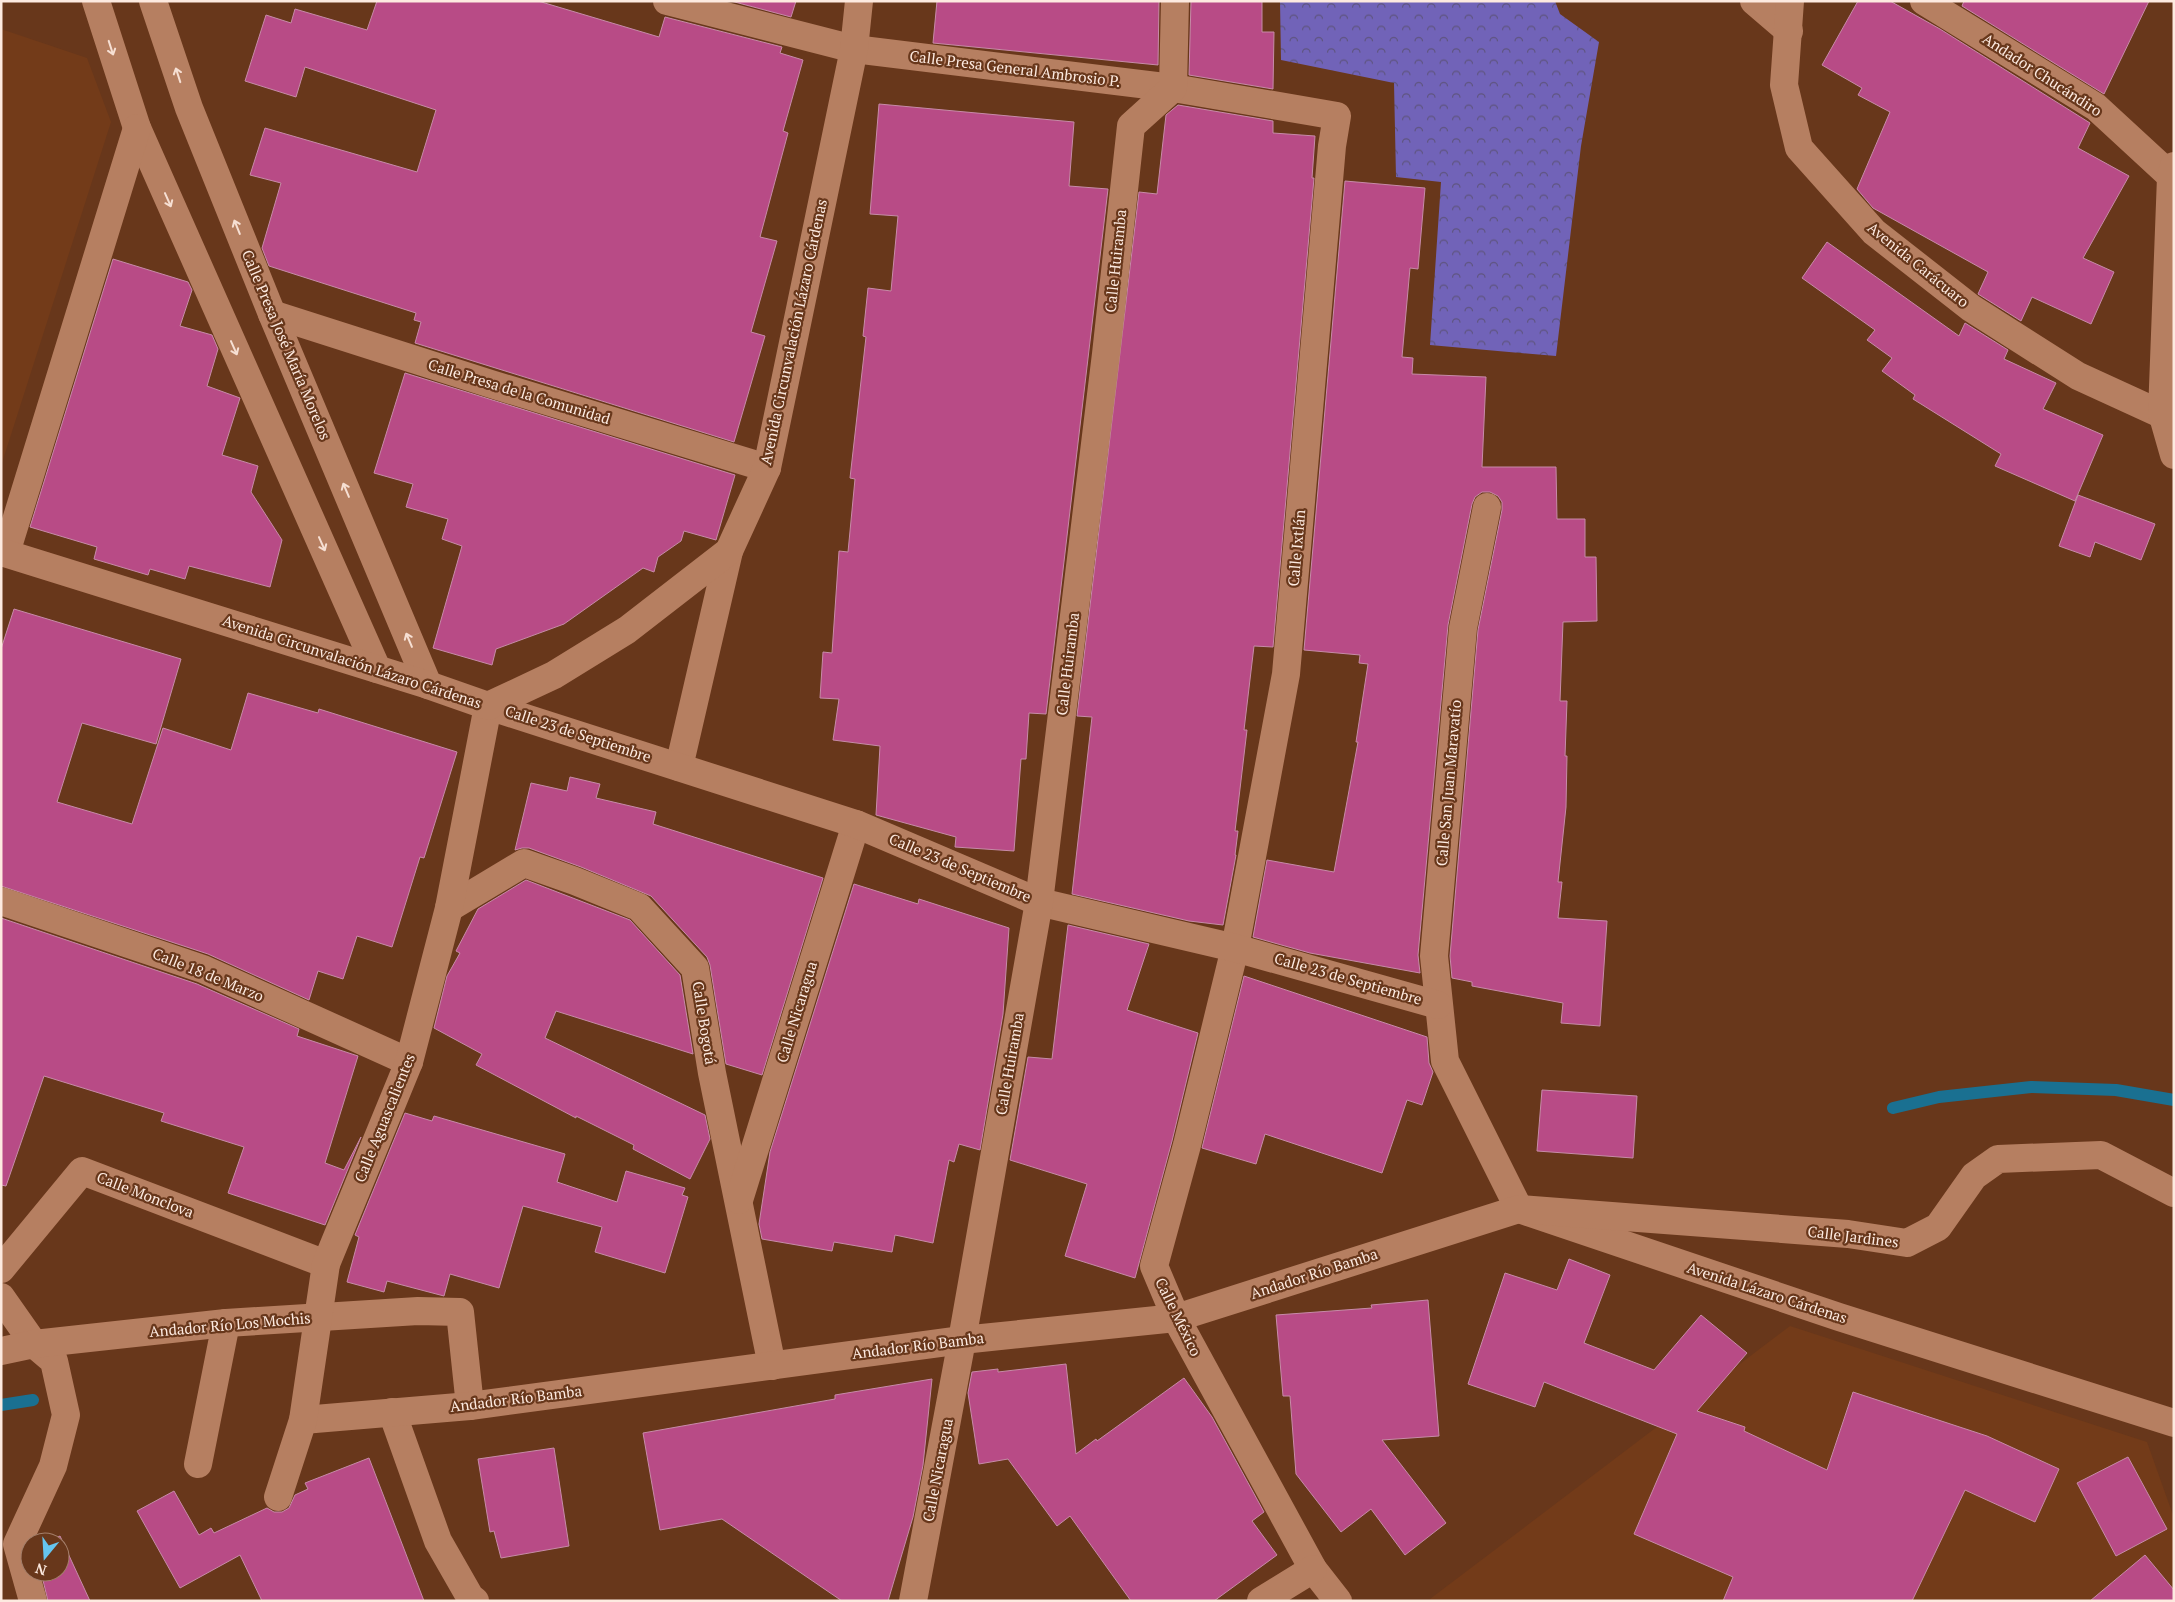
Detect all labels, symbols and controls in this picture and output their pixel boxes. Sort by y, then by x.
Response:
street label: Andador Chucándiro [1979,28,2106,120]
one-way arrow [107,39,116,55]
street label: Calle Presa General Ambrosio P. [908,45,1122,91]
one-way arrow [172,68,182,84]
one-way arrow [164,192,174,207]
street label: Avenida Circunvalación Lázaro Cárdenas [755,197,831,467]
street label: Calle Huiramba [1100,208,1130,313]
street label: Avenida Carácuaro [1864,217,1973,311]
one-way arrow [231,220,241,235]
street label: Calle Presa José María Morelos [238,247,336,443]
one-way arrow [230,340,240,355]
street label: Calle Presa de la Comunidad [426,354,613,428]
one-way arrow [341,483,350,498]
street label: Calle Ixtlán [1283,509,1309,587]
one-way arrow [317,536,327,551]
street label: Avenida Circunvalación Lázaro Cárdenas [220,610,484,712]
street label: Calle Huiramba [1051,611,1083,716]
one-way arrow [403,633,413,648]
street label: Calle San Juan Maravatío [1431,699,1465,867]
street label: Calle 23 de Septiembre [503,700,654,766]
street label: Calle 23 de Septiembre [886,828,1035,906]
street label: Calle 18 de Marzo [150,943,267,1006]
street label: Calle 23 de Septiembre [1272,947,1424,1009]
street label: Calle Nicaragua [771,958,821,1065]
street label: Calle Bogotá [689,980,722,1066]
street label: Calle Huiramba [990,1011,1028,1117]
street label: Calle Aguascalientes [349,1050,419,1185]
street label: Calle Monclova [94,1166,197,1222]
street label: Calle Jardines [1806,1220,1900,1252]
street label: Andador Río Bamba [1248,1243,1380,1303]
street label: Avenida Lázaro Cárdenas [1685,1257,1850,1327]
street label: Calle México [1151,1274,1207,1359]
street label: Andador Río Los Mochis [148,1307,311,1341]
street label: Andador Río Bamba [851,1327,985,1363]
street label: Andador Río Bamba [449,1380,583,1416]
street label: Calle Nicaragua [917,1416,957,1523]
north arrow [20,1532,70,1582]
text: N [32,1559,49,1581]

